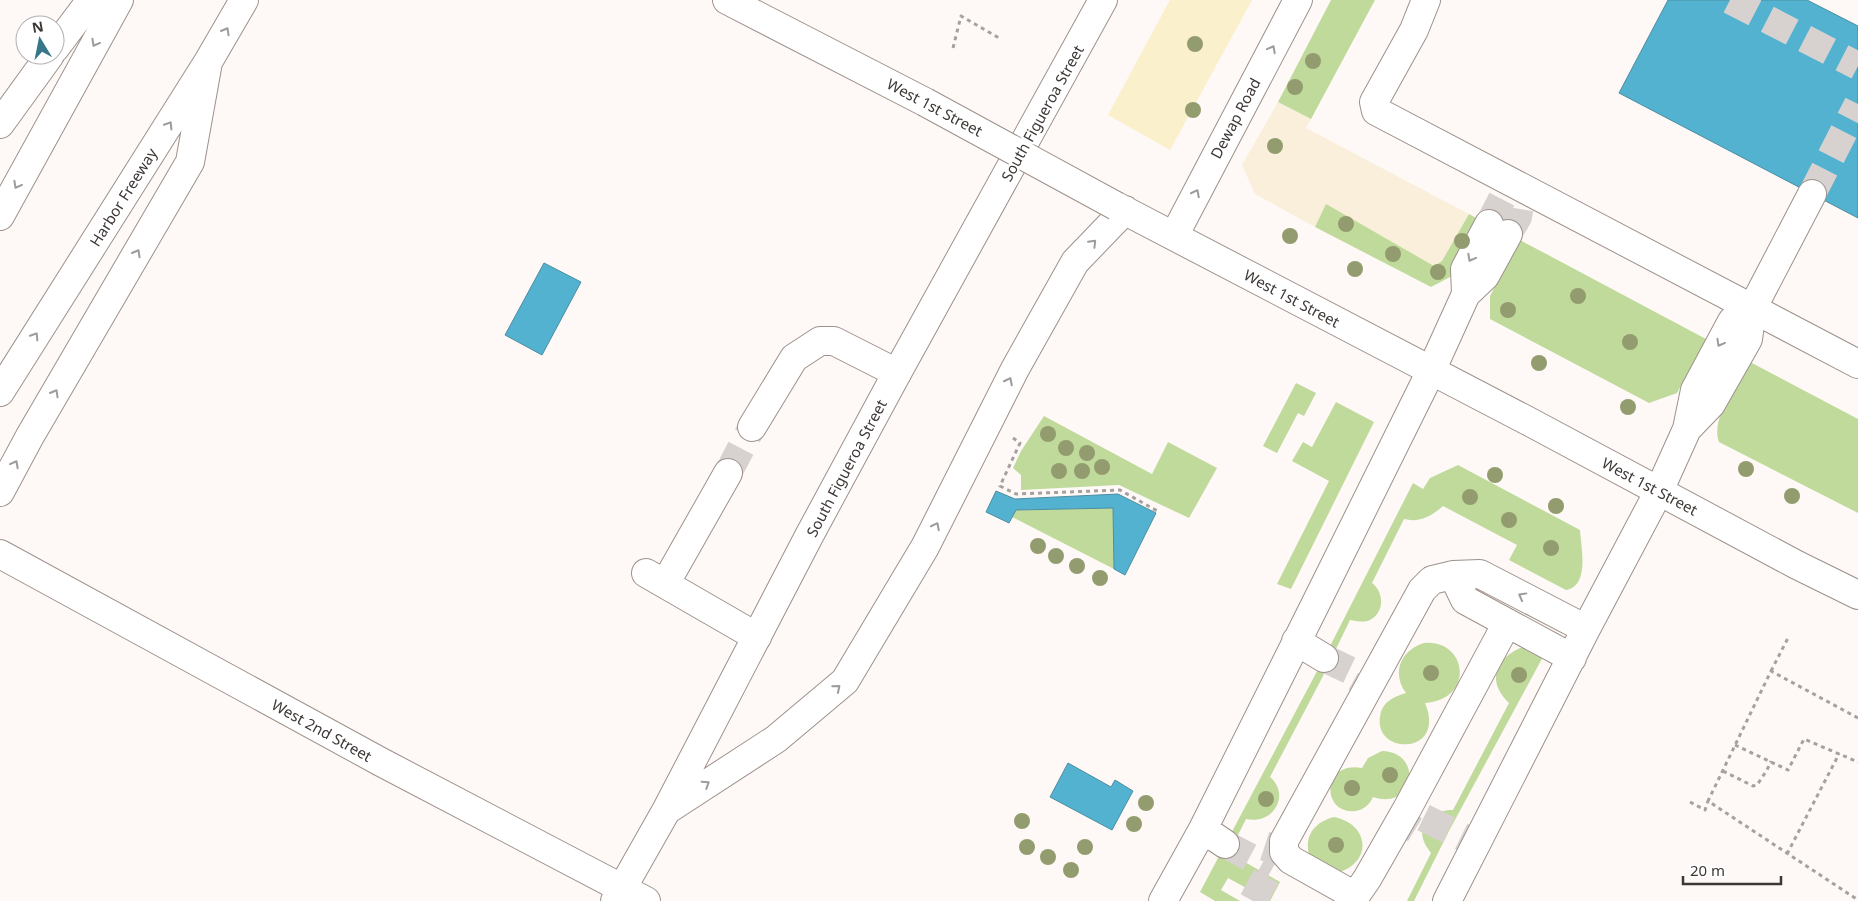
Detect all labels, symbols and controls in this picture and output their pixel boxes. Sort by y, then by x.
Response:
north arrow [15,15,65,65]
text: N [30,16,45,37]
one-way arrow [220,27,230,36]
one-way arrow [92,37,102,46]
street label: South Figueroa Street [996,41,1088,185]
one-way arrow [1265,45,1275,54]
street label: West 1st Street [884,73,987,141]
street label: Dewap Road [1205,74,1265,162]
one-way arrow [162,121,172,130]
street label: Harbor Freeway [85,144,161,250]
one-way arrow [13,180,23,189]
one-way arrow [1190,189,1200,198]
one-way arrow [1088,240,1097,249]
one-way arrow [130,250,140,259]
one-way arrow [1467,252,1477,261]
street label: West 1st Street [1241,264,1344,332]
one-way arrow [29,333,39,342]
one-way arrow [1716,338,1726,347]
one-way arrow [1003,377,1013,386]
one-way arrow [48,390,58,399]
street label: South Figueroa Street [801,395,891,540]
street label: West 1st Street [1599,452,1702,520]
one-way arrow [9,460,19,469]
one-way arrow [930,522,940,531]
one-way arrow [1519,592,1528,602]
one-way arrow [831,685,840,693]
street label: West 2nd Street [268,694,376,766]
one-way arrow [701,781,710,790]
scale bar [1683,854,1780,886]
text: 20 m [1690,860,1725,880]

